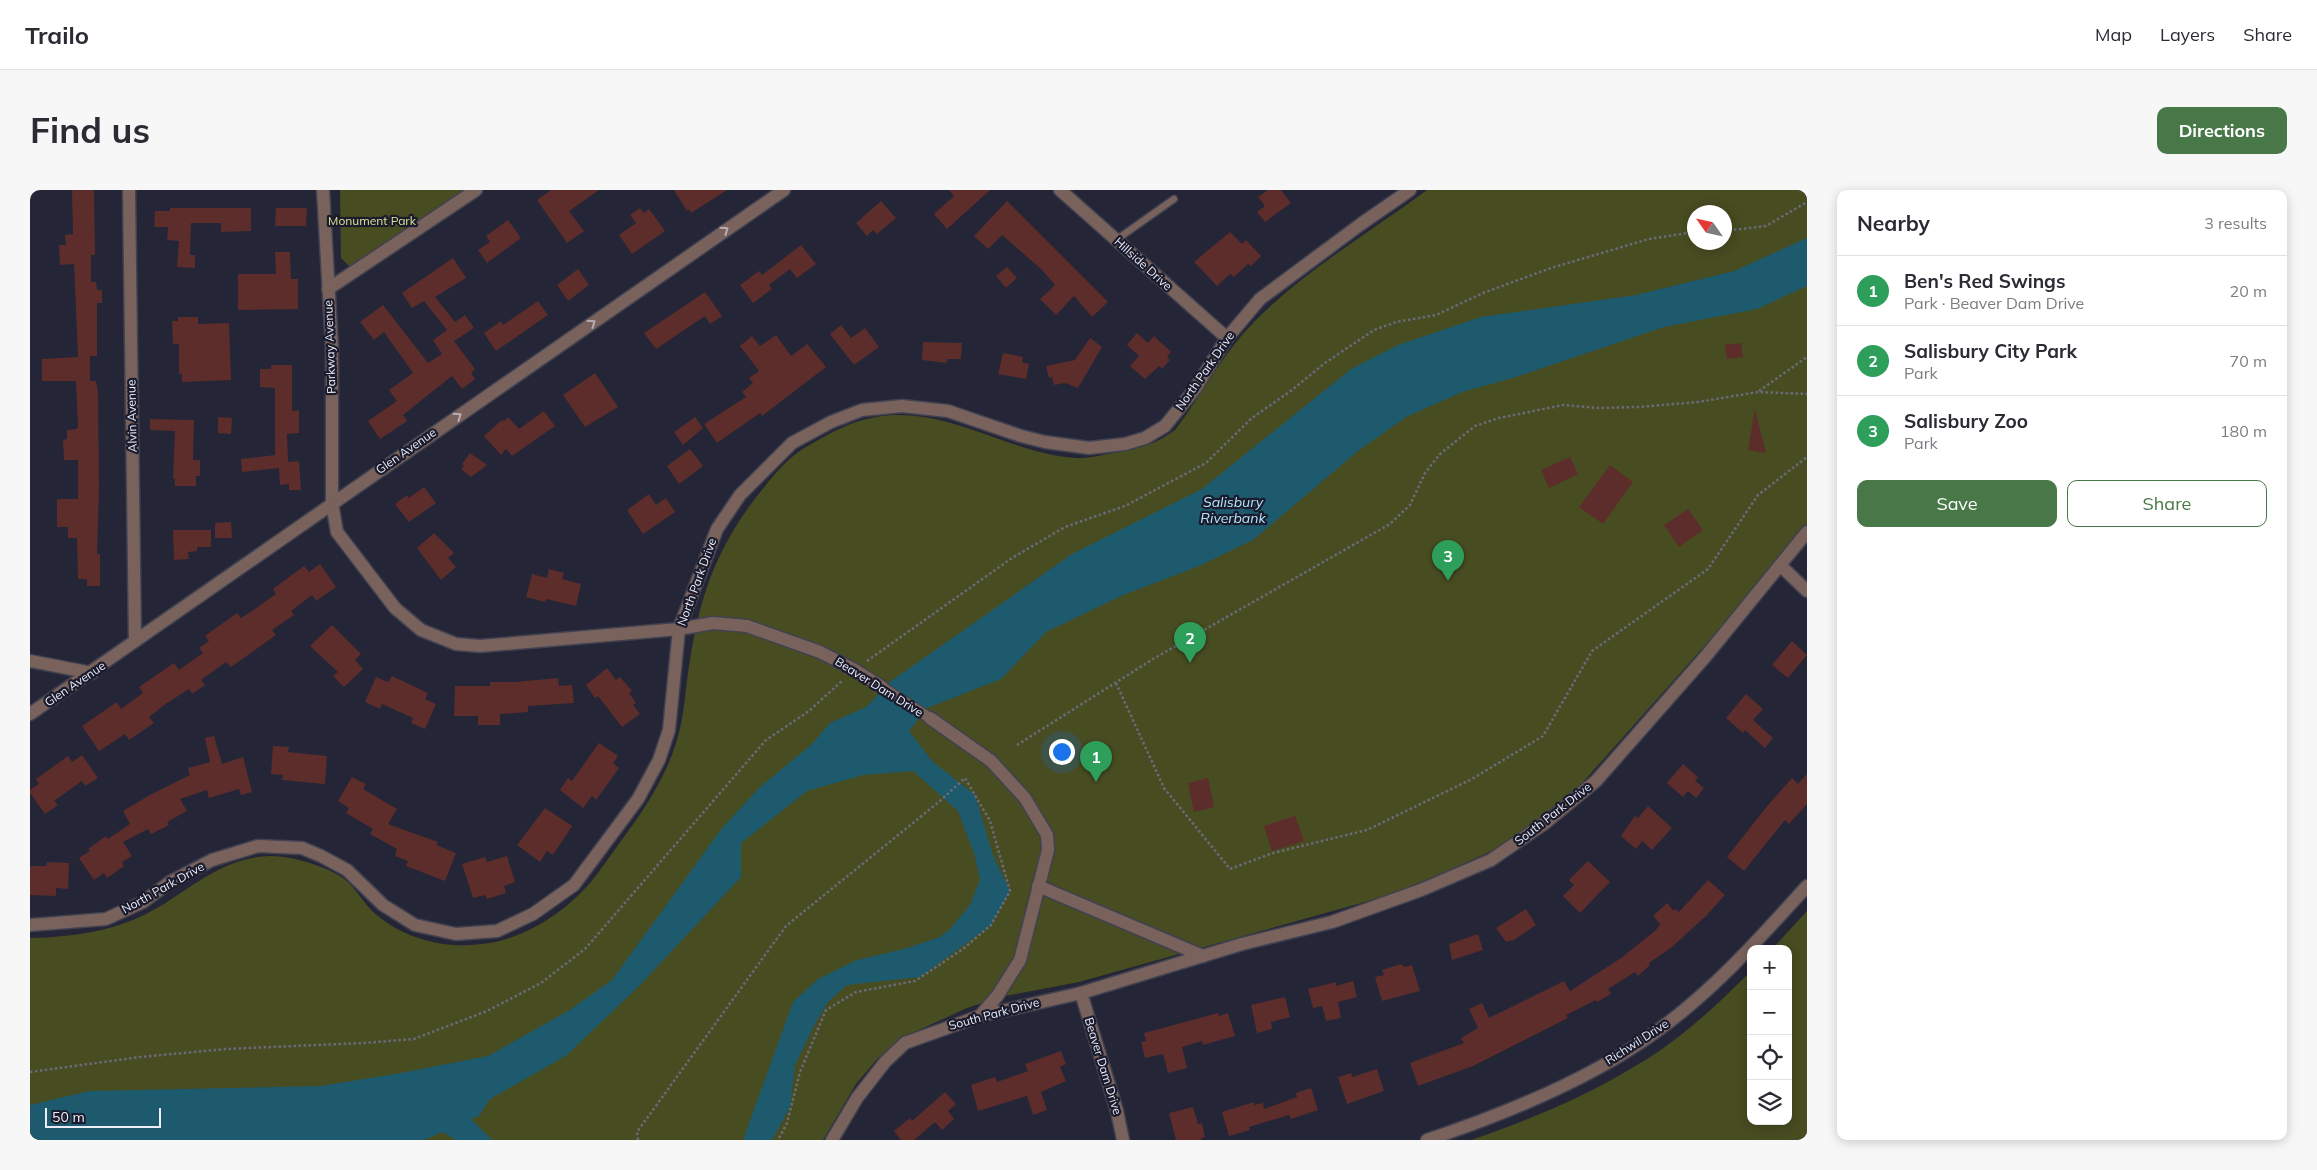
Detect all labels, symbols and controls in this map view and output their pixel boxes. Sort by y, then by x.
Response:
text: Trailo [25,20,89,50]
text: Map [2095,23,2132,46]
text: Layers [2160,23,2215,46]
text: Share [2243,23,2292,46]
button: Directions [2157,107,2287,154]
text: Find us [30,108,150,152]
north arrow [1687,205,1732,250]
text: Nearby [1857,210,1930,236]
park label: Monument Park [328,213,417,228]
text: 3 results [2204,213,2267,233]
one-way arrow [720,227,729,236]
street label: Hillside Drive [1111,234,1175,293]
text: Ben's Red Swings [1904,269,2065,293]
text: 1 [1868,281,1878,301]
text: 20 m [2230,281,2267,301]
text: Park · Beaver Dam Drive [1904,293,2084,313]
street label: Parkway Avenue [320,300,339,394]
one-way arrow [586,320,596,329]
street label: North Park Drive [1172,329,1237,413]
text: Salisbury City Park [1904,339,2077,363]
text: 2 [1868,351,1878,371]
text: 70 m [2230,351,2267,371]
text: Park [1904,363,1938,383]
street label: Alvin Avenue [123,379,140,453]
text: Salisbury Zoo [1904,409,2028,433]
one-way arrow [452,413,462,422]
text: 3 [1868,421,1878,441]
text: 180 m [2220,421,2267,441]
street label: Glen Avenue [373,424,439,477]
text: Park [1904,433,1938,453]
button: Save [1857,480,2057,527]
button: Share [2067,480,2267,527]
water label: Salisbury Riverbank [1200,493,1266,527]
street label: North Park Drive [674,536,719,628]
pin: 3 [1432,540,1464,581]
pin: 2 [1174,622,1206,663]
street label: Beaver Dam Drive [832,653,926,720]
street label: Glen Avenue [41,658,108,709]
your location [1049,739,1075,765]
pin: 1 [1080,741,1112,782]
street label: South Park Drive [1511,779,1594,848]
street label: North Park Drive [119,859,207,916]
map controls [1747,945,1792,1125]
button: + [1747,945,1792,990]
button: − [1747,990,1792,1035]
street label: South Park Drive [947,994,1041,1033]
street label: Beaver Dam Drive [1082,1015,1125,1116]
street label: Richwil Drive [1602,1016,1671,1068]
button: locate [1747,1035,1792,1080]
button: layers [1747,1080,1792,1125]
scale bar [45,1105,161,1128]
text: 50 m [52,1108,85,1126]

